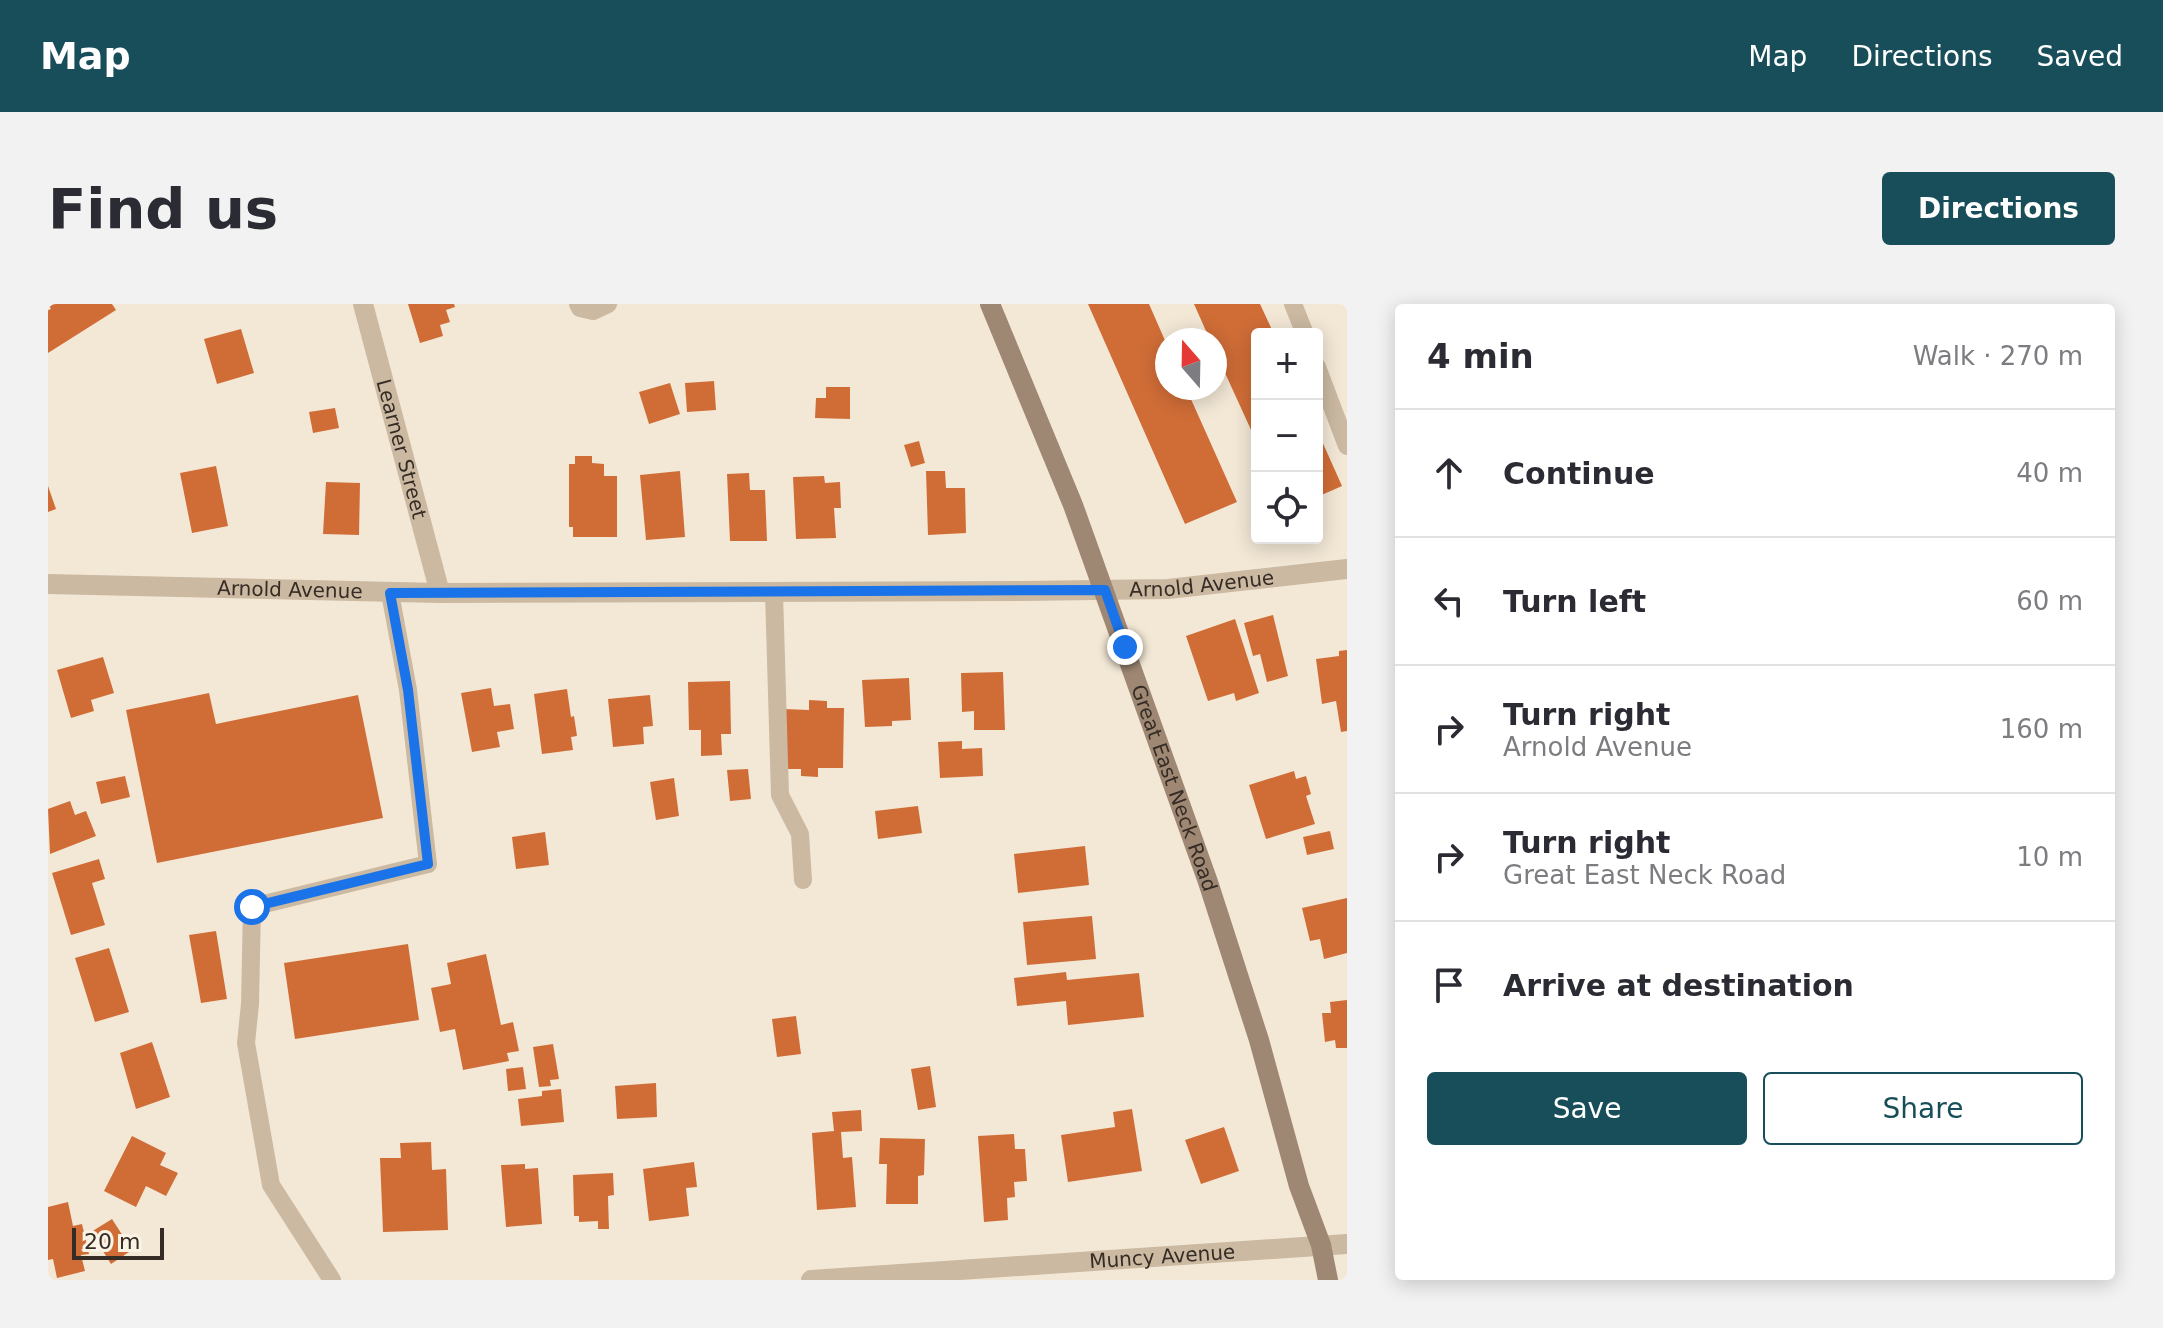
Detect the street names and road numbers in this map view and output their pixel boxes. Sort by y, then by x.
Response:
street label: Learner Street [372,376,432,522]
street label: Arnold Avenue [1129,565,1275,602]
street label: Arnold Avenue [217,576,363,603]
street label: Great East Neck Road [1126,681,1222,894]
street label: Muncy Avenue [1088,1240,1236,1273]

